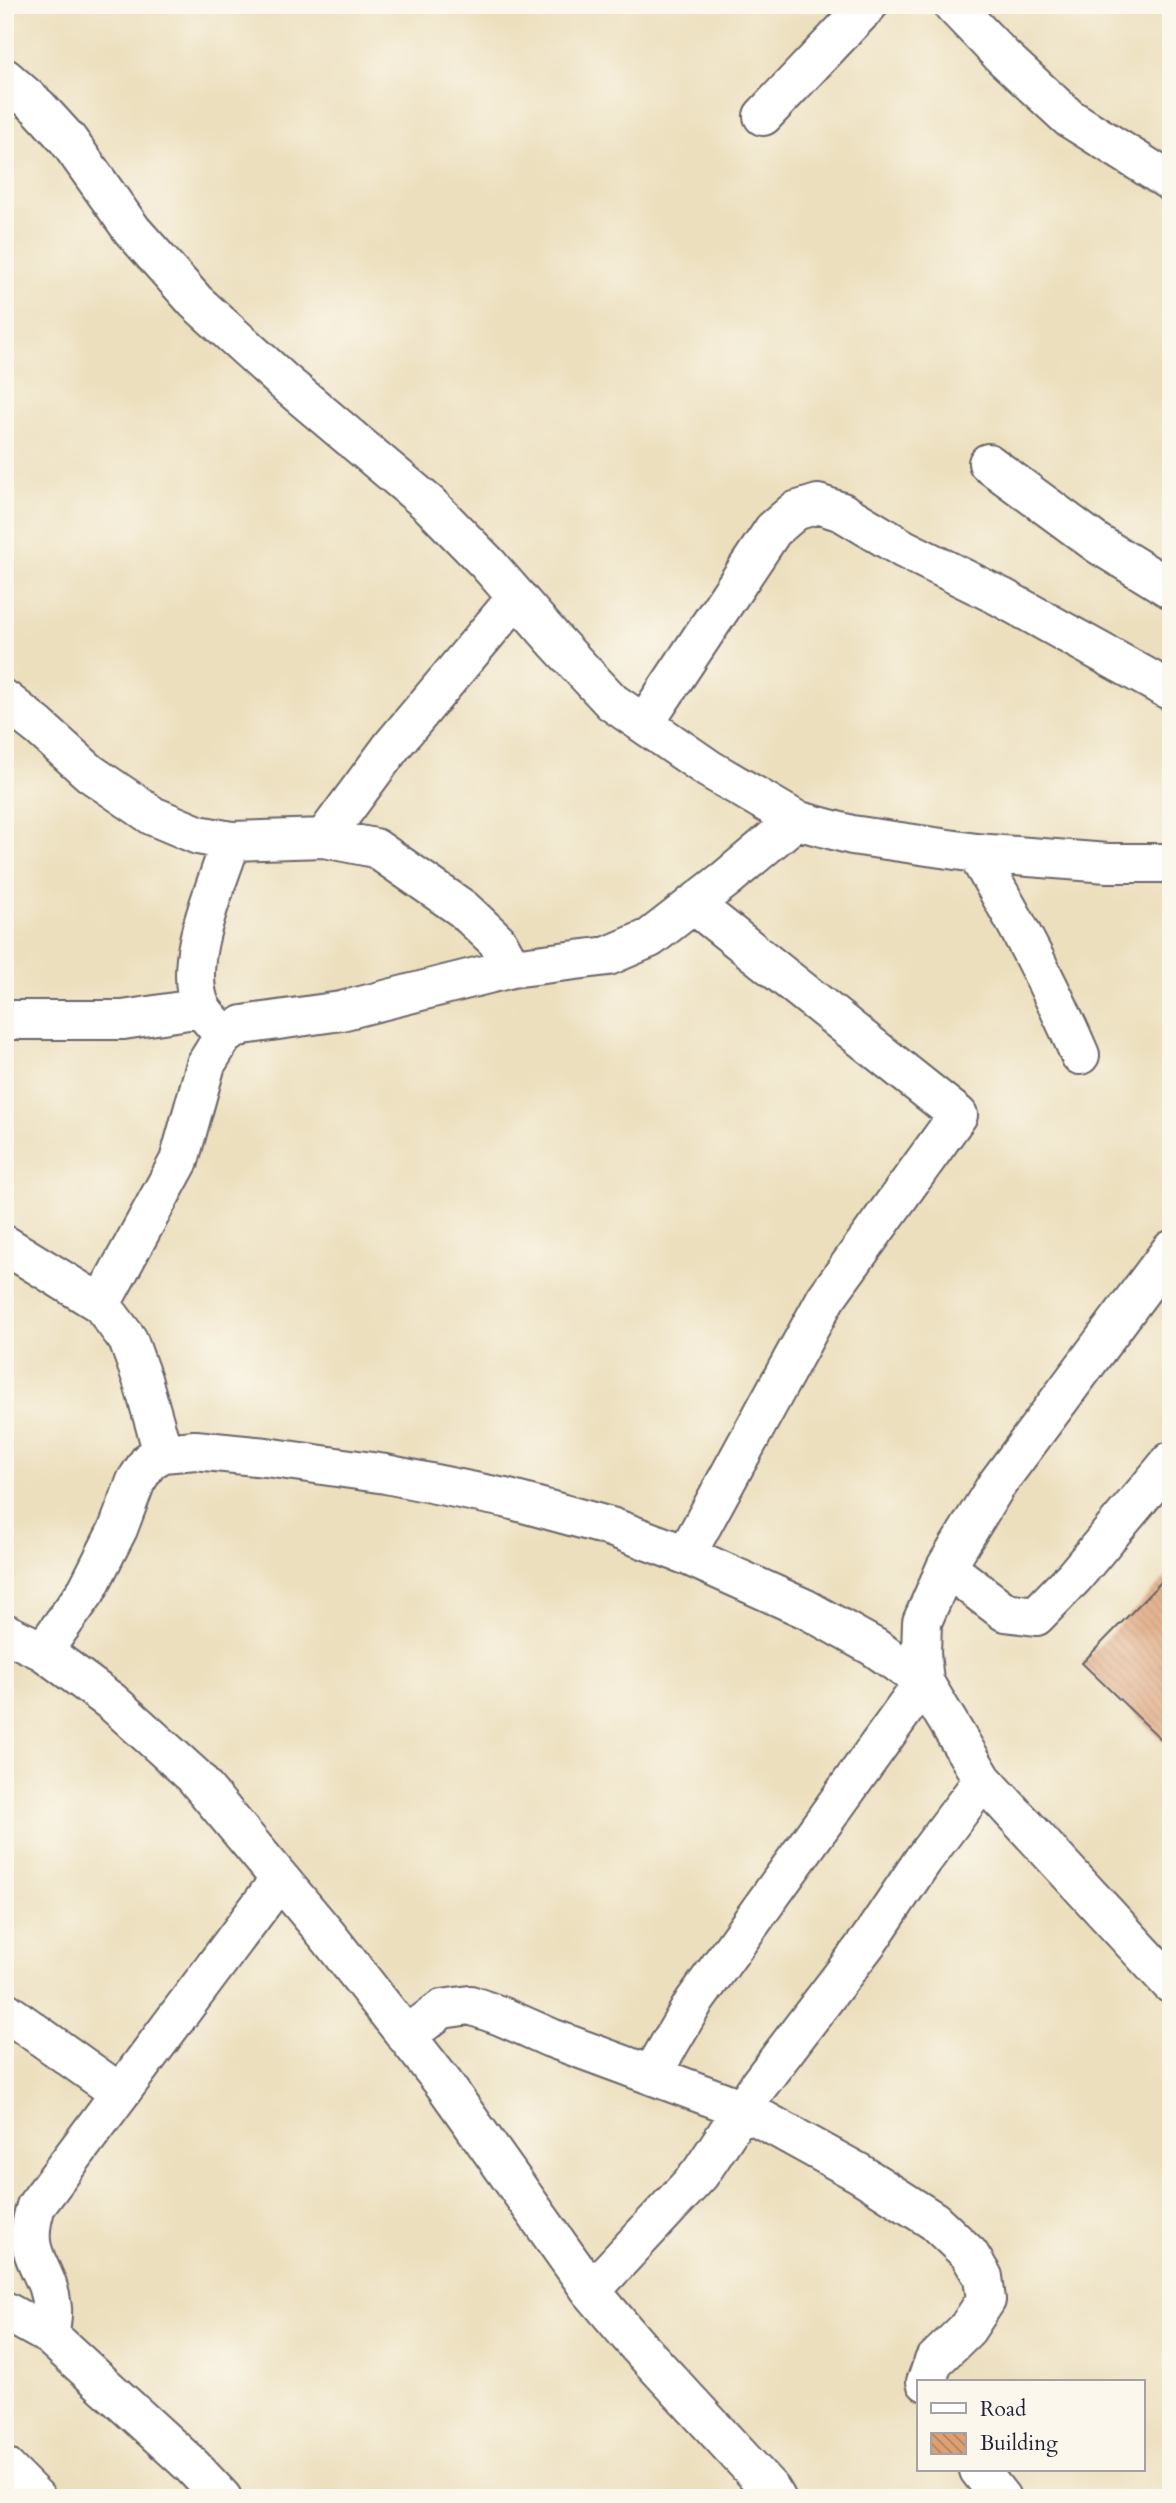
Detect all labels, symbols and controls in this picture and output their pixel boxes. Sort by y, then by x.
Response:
legend [917,2380,1144,2472]
text: Road [980,2395,1026,2424]
text: Building [980,2429,1058,2458]

